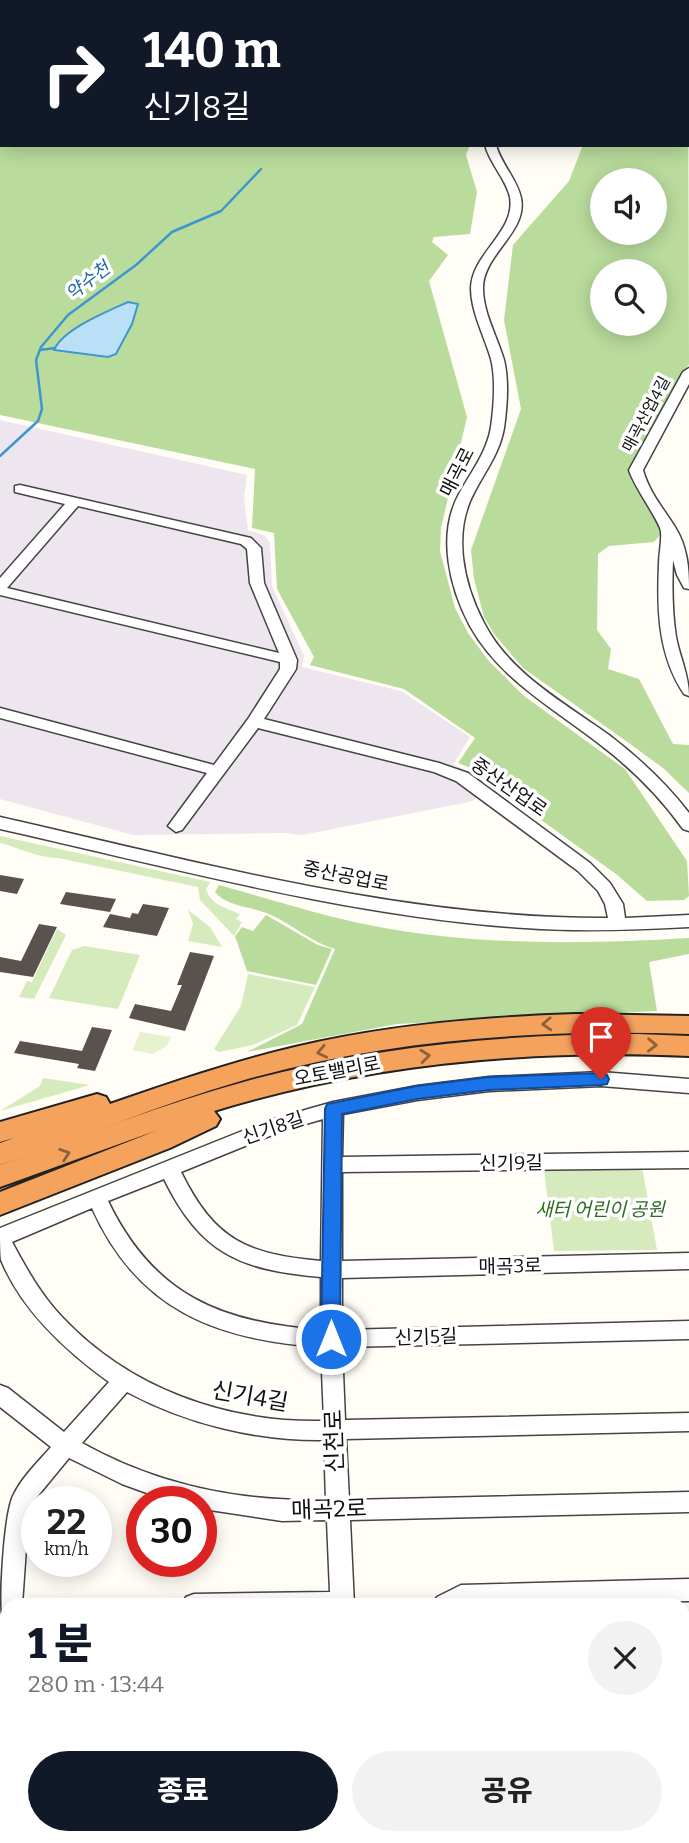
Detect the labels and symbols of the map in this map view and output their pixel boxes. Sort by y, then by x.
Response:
water label: 약수천 [62,256,116,305]
street label: 매곡산업4길 [618,373,674,455]
street label: 매곡로 [435,443,479,501]
street label: 중산산업로 [467,753,551,821]
street label: 중산공업로 [301,856,391,896]
pin [571,1007,631,1079]
one-way arrow [542,1016,553,1031]
one-way arrow [647,1037,658,1053]
one-way arrow [316,1043,328,1058]
one-way arrow [420,1049,431,1064]
street label: 오토밸리로 [292,1051,382,1091]
street label: 신기8길 [239,1107,307,1149]
one-way arrow [58,1148,70,1162]
street label: 신기9길 [479,1151,543,1175]
park label: 새터 어린이 공원 [535,1198,666,1221]
street label: 매곡3로 [478,1254,542,1278]
position arrow [294,1302,368,1376]
street label: 신기5길 [394,1324,458,1350]
street label: 신기4길 [210,1376,290,1416]
street label: 신천로 [319,1409,349,1473]
speed limit sign: 30 [126,1486,217,1577]
street label: 매곡2로 [291,1494,367,1524]

